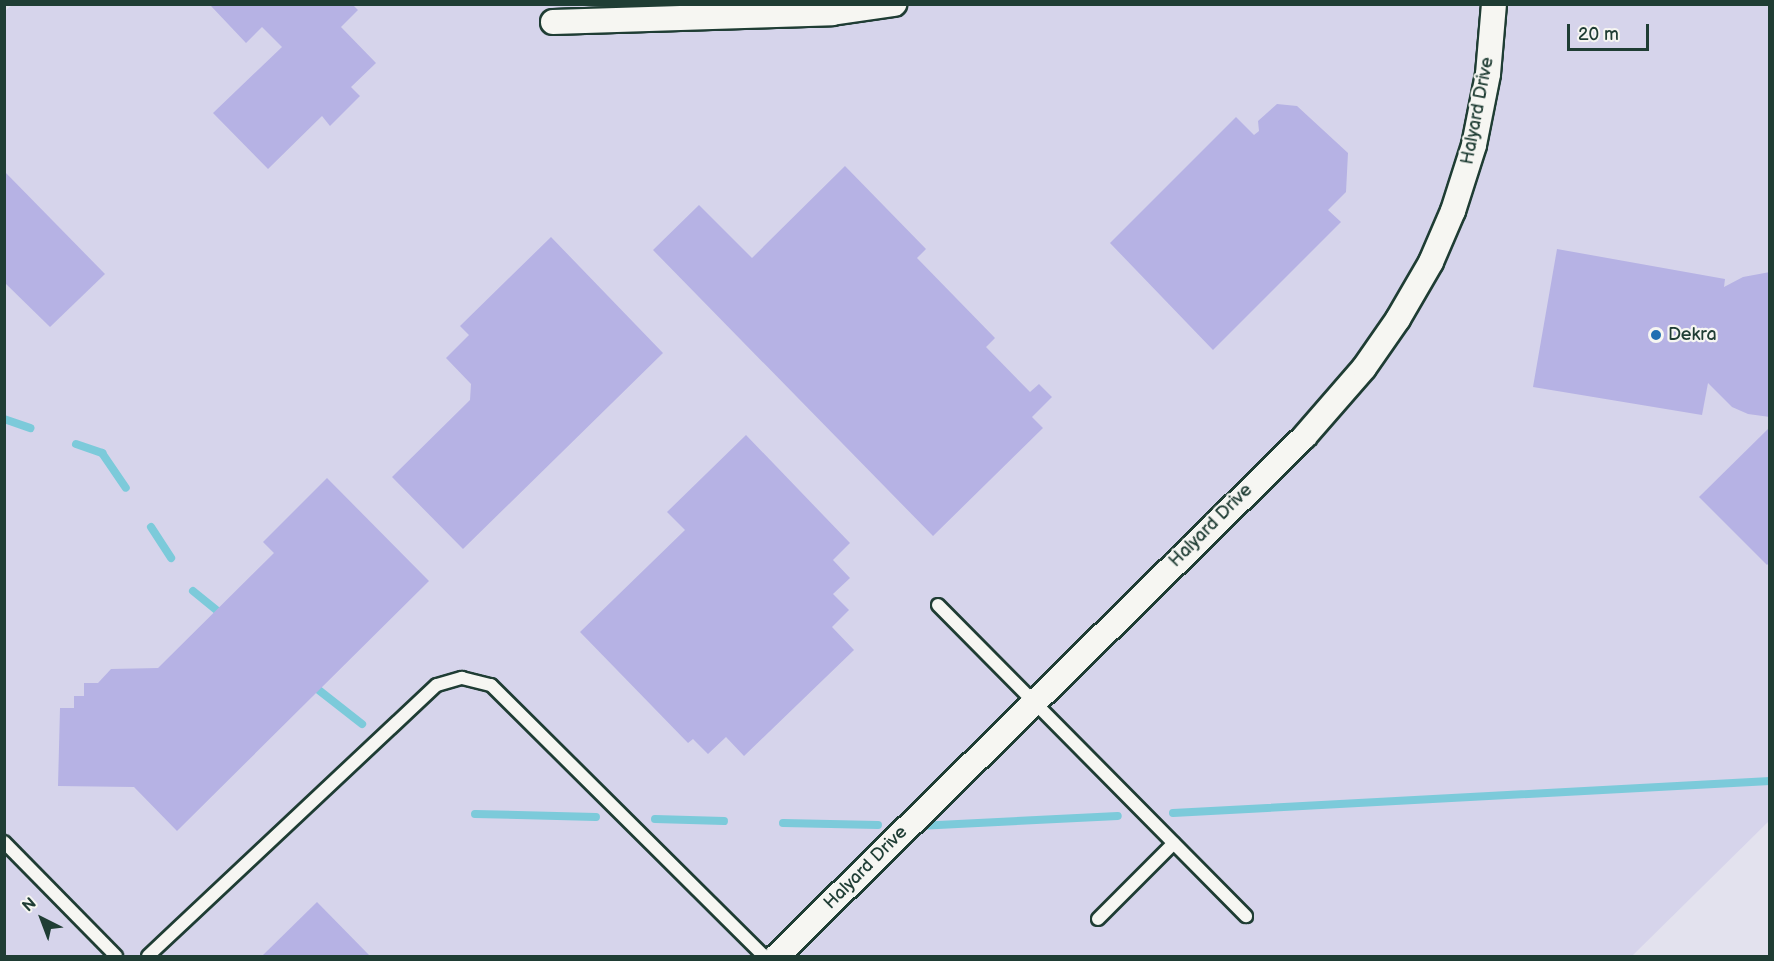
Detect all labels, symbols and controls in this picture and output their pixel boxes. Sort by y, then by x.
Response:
scale bar [1570,12,1652,50]
text: 20 m [1578,24,1619,45]
street label: Halyard Drive [1457,56,1499,166]
place label: Dekra [1668,324,1717,346]
marker: Dekra [1649,328,1663,342]
street label: Halyard Drive [1165,480,1257,572]
street label: Halyard Drive [820,822,912,914]
north arrow [12,889,72,949]
text: N [19,894,40,916]

